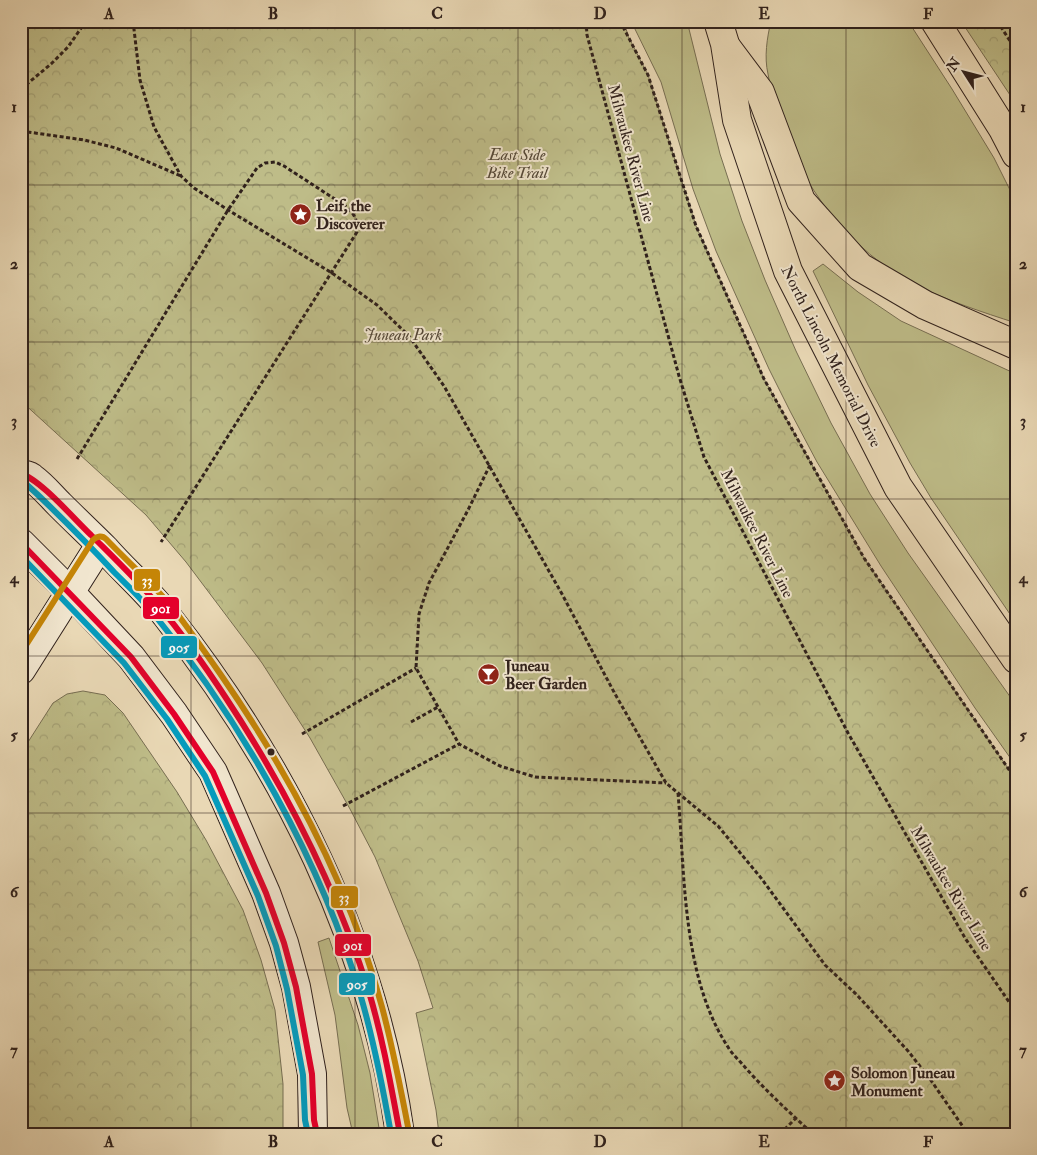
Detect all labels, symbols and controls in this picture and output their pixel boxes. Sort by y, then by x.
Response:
text: A [103,4,115,24]
text: B [268,4,278,24]
text: C [431,4,443,24]
text: D [593,4,607,24]
text: E [758,4,770,24]
text: F [923,4,933,24]
north arrow [940,48,990,98]
text: N [943,54,965,76]
street label: Milwaukee River Line [603,82,659,225]
text: 1 [11,97,17,117]
text: 1 [1020,97,1026,117]
park label: East Side Bike Trail [485,145,549,183]
place label: Leif, the Discoverer [316,196,386,234]
place icon: Leif, the Discoverer [288,202,312,226]
text: 2 [10,254,18,274]
text: 2 [1019,254,1027,274]
street label: North Lincoln Memorial Drive [777,262,886,451]
park label: Juneau Park [364,325,442,345]
text: 3 [11,411,17,431]
text: 3 [1020,411,1026,431]
street label: Milwaukee River Line [716,466,798,601]
text: 4 [9,568,20,588]
line badge: 33 [133,568,161,592]
text: 4 [1018,568,1029,588]
text: 33 [142,572,152,589]
line badge: 901 [142,596,180,620]
text: 901 [149,600,171,617]
line badge: 905 [160,635,198,659]
text: 905 [167,639,190,656]
place label: Juneau Beer Garden [504,656,588,694]
bar icon: Juneau Beer Garden [477,662,501,686]
text: 5 [10,725,18,745]
text: 5 [1019,725,1027,745]
unlabelled marker [266,747,276,757]
street label: Milwaukee River Line [906,823,996,955]
text: 6 [10,882,20,902]
text: 6 [1019,882,1029,902]
line badge: 33 [330,885,359,909]
text: 33 [339,889,349,906]
line badge: 901 [334,933,372,957]
text: 901 [341,937,363,954]
line badge: 905 [338,972,376,996]
text: 905 [345,976,368,993]
text: 7 [10,1040,18,1060]
text: 7 [1019,1040,1027,1060]
place label: Solomon Juneau Monument [850,1063,956,1101]
place icon: Solomon Juneau Monument [823,1069,847,1093]
text: A [103,1132,115,1152]
text: B [268,1132,278,1152]
text: C [431,1132,443,1152]
text: D [593,1132,607,1152]
text: E [758,1132,770,1152]
text: F [923,1132,933,1152]

